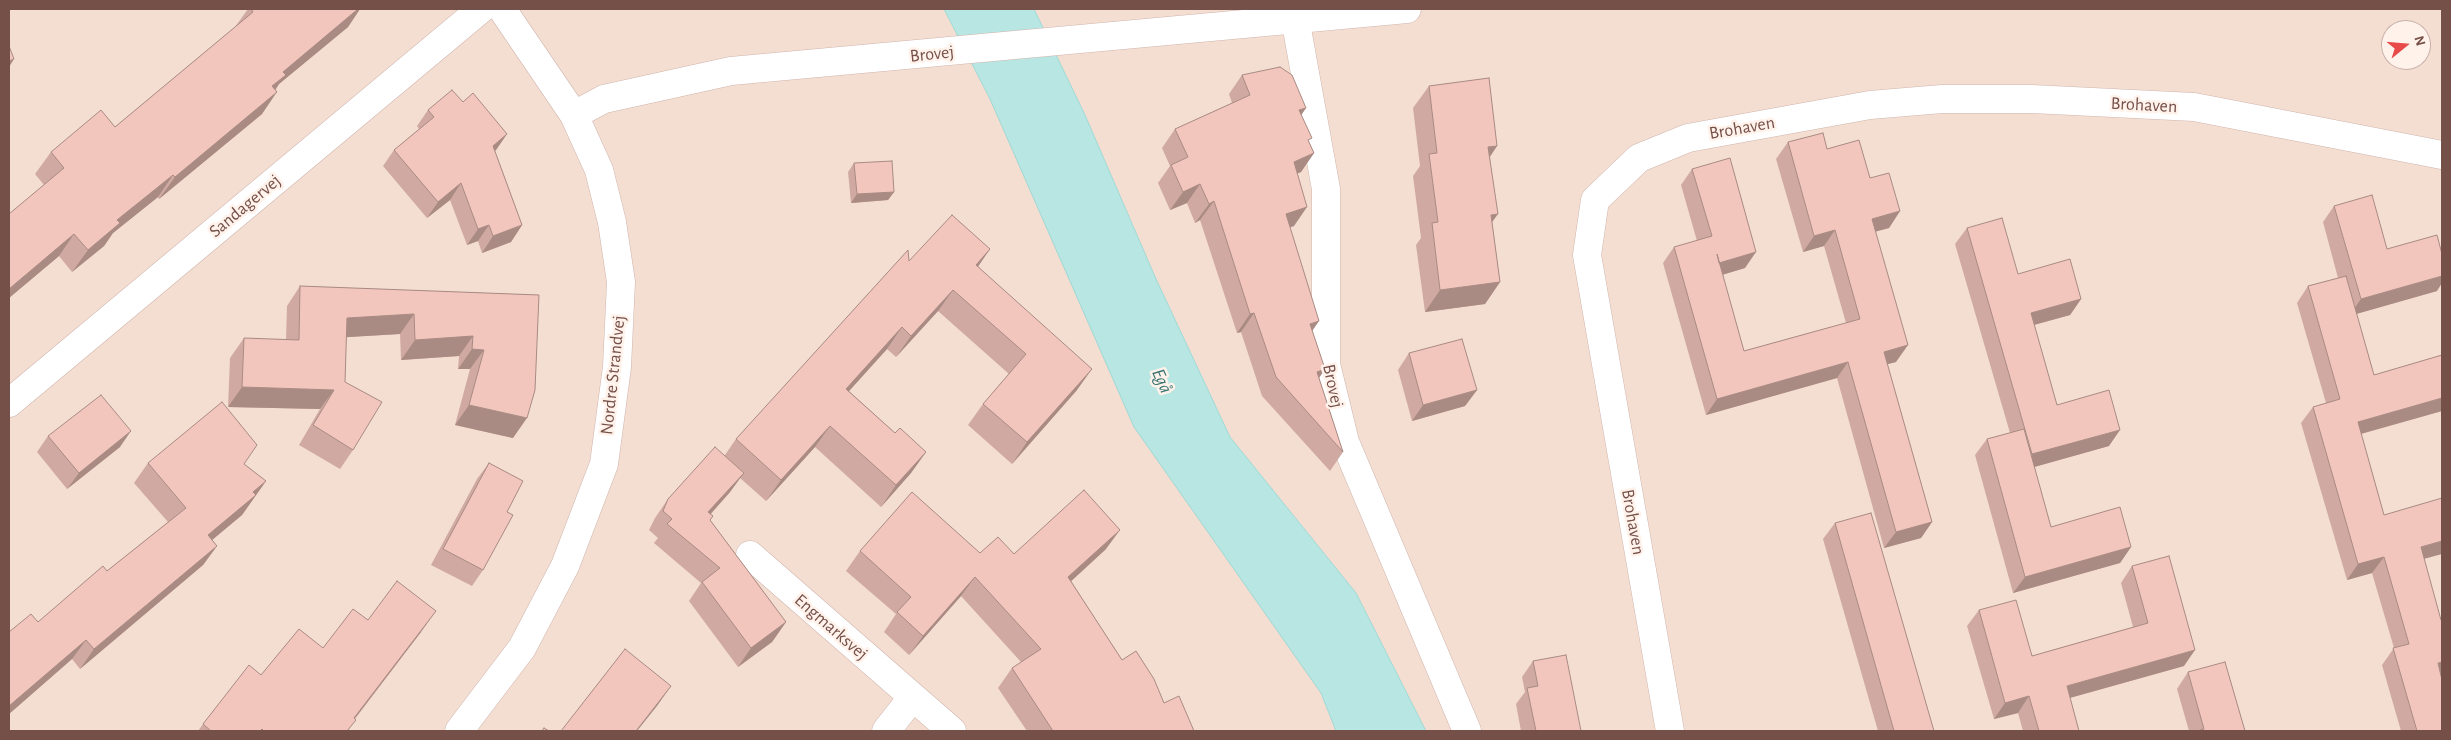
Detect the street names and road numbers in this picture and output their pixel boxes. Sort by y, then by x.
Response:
street label: Brovej [909,41,955,67]
street label: Brohaven [2110,92,2178,118]
street label: Brohaven [1707,112,1777,144]
street label: Sandagervej [205,170,285,242]
street label: Nordre Strandvej [596,314,630,436]
street label: Brovej [1318,362,1348,410]
street label: Brohaven [1617,487,1649,557]
street label: Engmarksvej [790,589,872,665]

